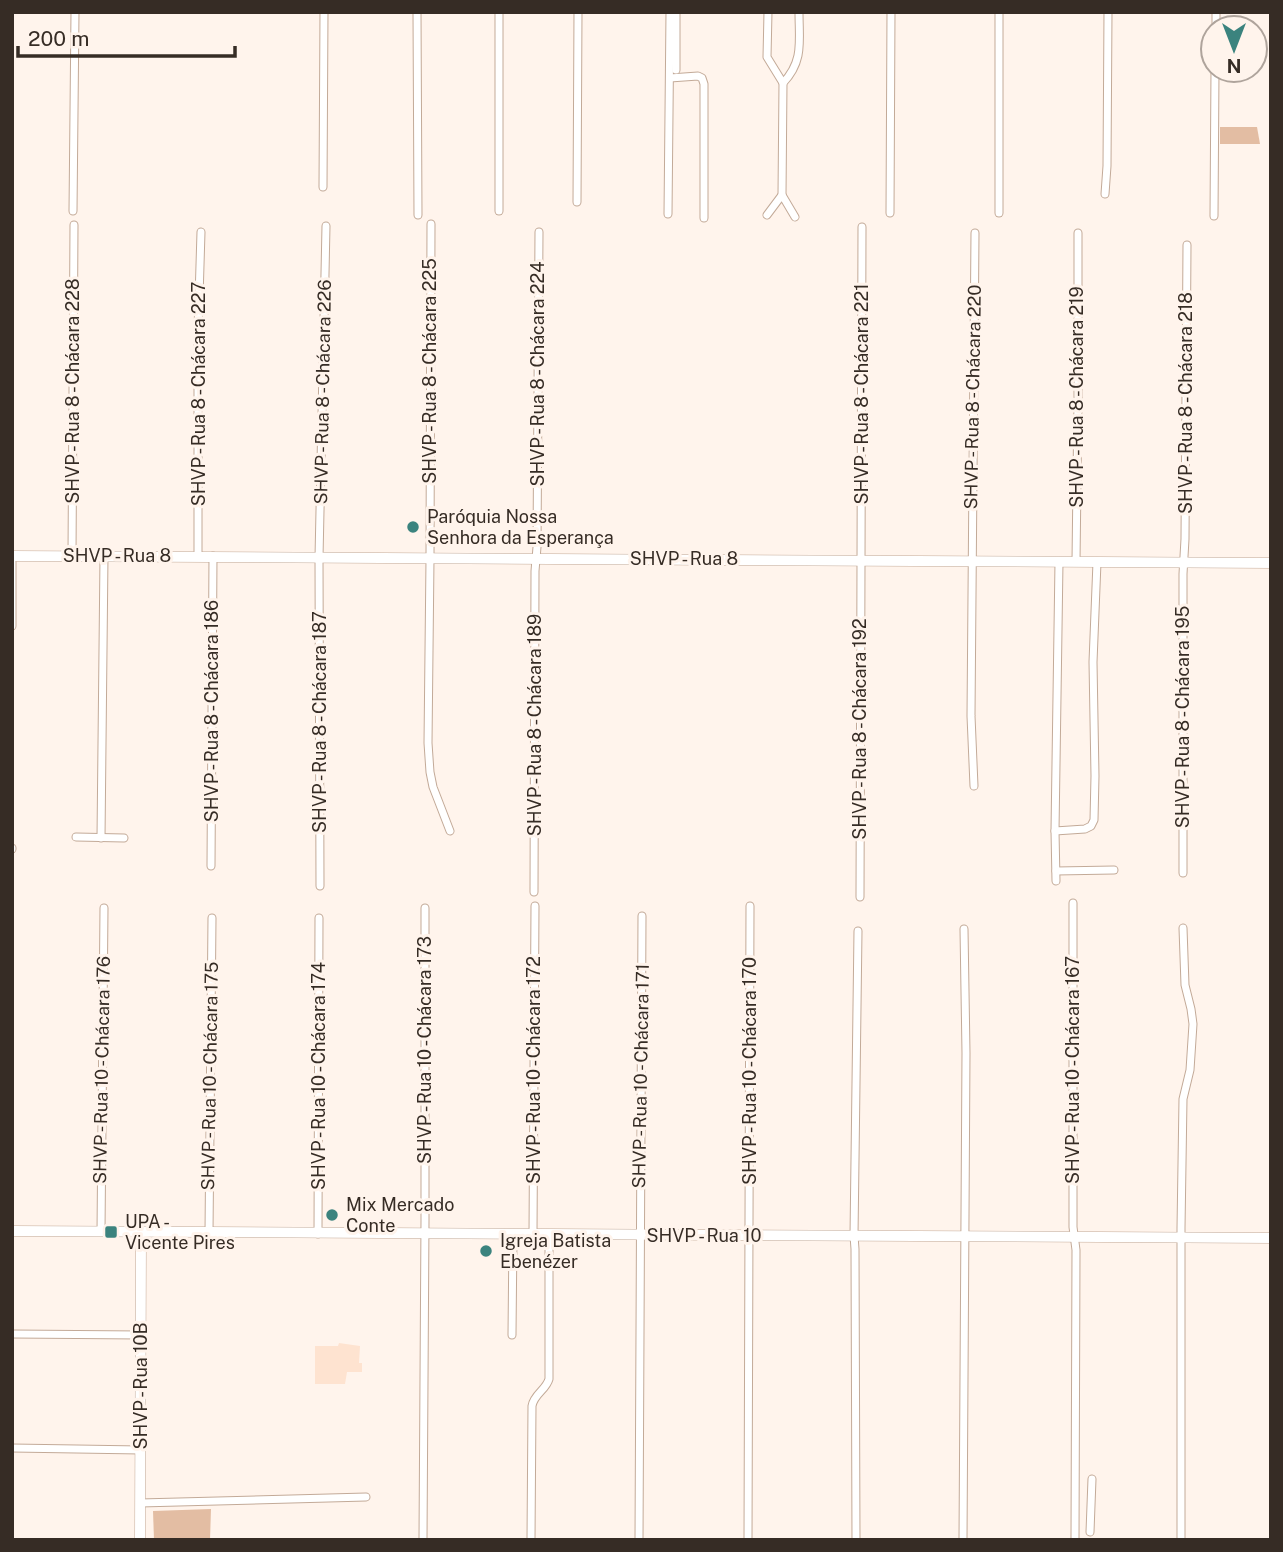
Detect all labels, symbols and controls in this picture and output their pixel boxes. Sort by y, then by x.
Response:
scale bar [18,14,234,58]
north arrow [1199,14,1269,84]
text: 200 m [28,26,89,51]
text: N [1227,55,1241,77]
street label: SHVP - Rua 8 - Chácara 225 [419,258,440,484]
street label: SHVP - Rua 8 - Chácara 224 [527,261,548,487]
street label: SHVP - Rua 8 - Chácara 228 [62,278,83,504]
street label: SHVP - Rua 8 - Chácara 226 [310,279,335,505]
street label: SHVP - Rua 8 - Chácara 227 [188,282,209,506]
street label: SHVP - Rua 8 - Chácara 221 [851,283,872,505]
street label: SHVP - Rua 8 - Chácara 220 [960,284,985,510]
street label: SHVP - Rua 8 - Chácara 219 [1066,286,1087,508]
street label: SHVP - Rua 8 - Chácara 218 [1175,292,1196,514]
place label: Paróquia Nossa Senhora da Esperança [427,506,614,548]
marker: Paróquia Nossa Senhora da Esperança [405,519,421,535]
street label: SHVP - Rua 8 [63,545,171,566]
street label: SHVP - Rua 8 [630,548,738,569]
street label: SHVP - Rua 8 - Chácara 186 [201,600,222,822]
street label: SHVP - Rua 8 - Chácara 195 [1172,606,1193,828]
street label: SHVP - Rua 8 - Chácara 187 [309,611,330,833]
street label: SHVP - Rua 8 - Chácara 189 [524,614,545,836]
street label: SHVP - Rua 8 - Chácara 192 [849,618,870,840]
street label: SHVP - Rua 10 - Chácara 173 [414,936,435,1164]
street label: SHVP - Rua 10 - Chácara 176 [89,956,114,1184]
street label: SHVP - Rua 10 - Chácara 172 [523,956,544,1184]
street label: SHVP - Rua 10 - Chácara 167 [1062,956,1083,1184]
street label: SHVP - Rua 10 - Chácara 170 [739,957,760,1185]
street label: SHVP - Rua 10 - Chácara 175 [197,961,222,1191]
street label: SHVP - Rua 10 - Chácara 174 [308,962,329,1190]
street label: SHVP - Rua 10 - Chácara 171 [628,963,653,1189]
place label: Mix Mercado Conte [346,1194,454,1236]
marker: Mix Mercado Conte [324,1207,340,1223]
place label: UPA - Vicente Pires [125,1211,235,1253]
marker: UPA - Vicente Pires [103,1224,119,1240]
street label: SHVP - Rua 10 [646,1225,762,1246]
place label: Igreja Batista Ebenézer [500,1230,611,1272]
marker: Igreja Batista Ebenézer [478,1243,494,1259]
street label: SHVP - Rua 10B [130,1322,151,1450]

